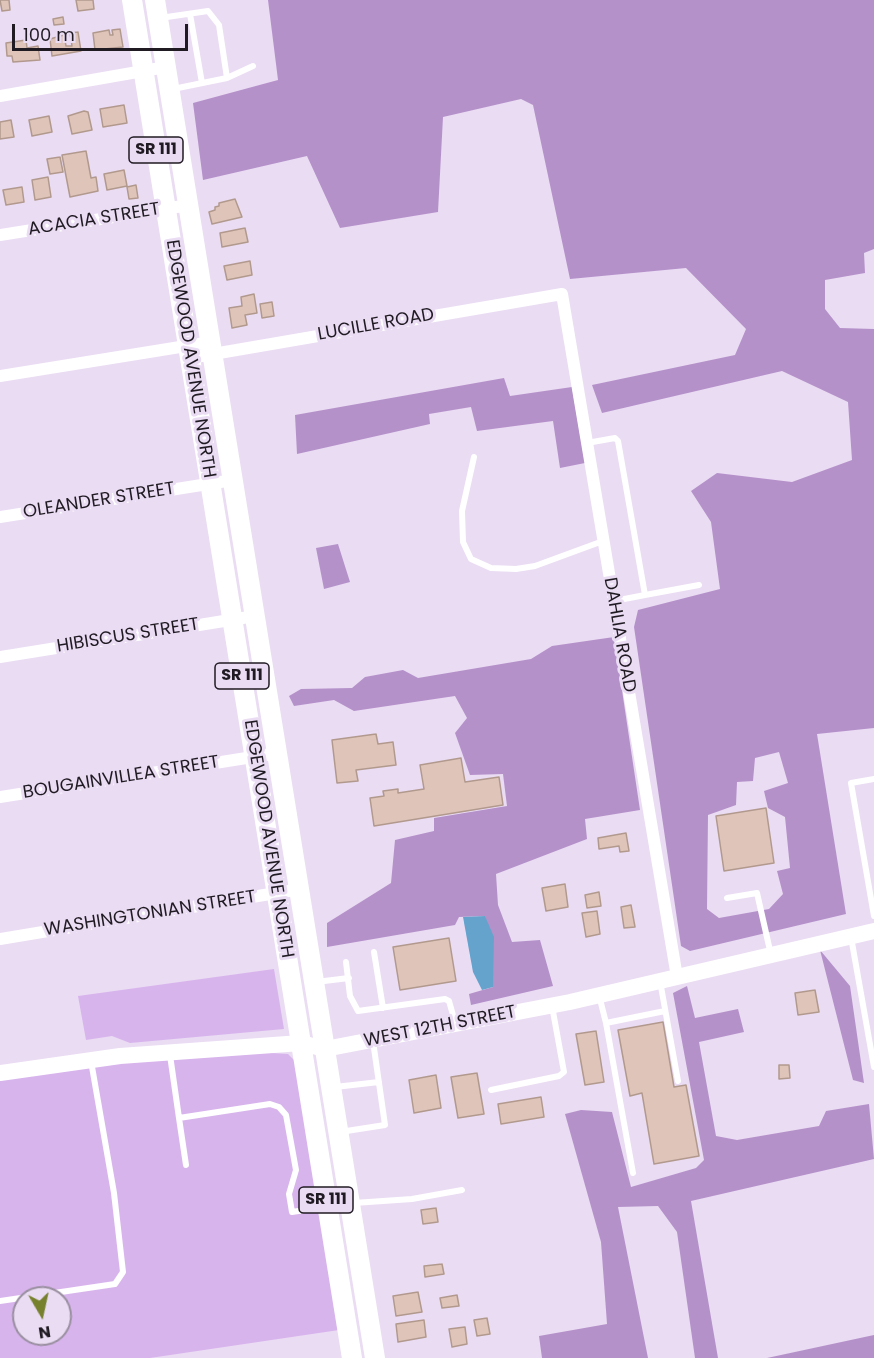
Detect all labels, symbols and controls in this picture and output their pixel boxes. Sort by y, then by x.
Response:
scale bar [15,12,190,50]
text: 100 m [23,22,75,47]
road number: SR 111 [129,137,183,163]
street label: ACACIA STREET [27,199,161,241]
street label: EDGEWOOD AVENUE NORTH [160,238,220,480]
street label: LUCILLE ROAD [316,304,436,346]
street label: OLEANDER STREET [22,478,176,524]
street label: DAHLIA ROAD [598,576,640,694]
street label: HIBISCUS STREET [55,614,201,658]
road number: SR 111 [215,663,269,689]
street label: EDGEWOOD AVENUE NORTH [238,718,298,960]
street label: BOUGAINVILLEA STREET [21,752,221,804]
street label: WASHINGTONIAN STREET [43,887,257,941]
street label: WEST 12TH STREET [362,1002,518,1052]
road number: SR 111 [299,1187,353,1213]
north arrow [12,1286,72,1346]
text: N [37,1320,52,1345]

